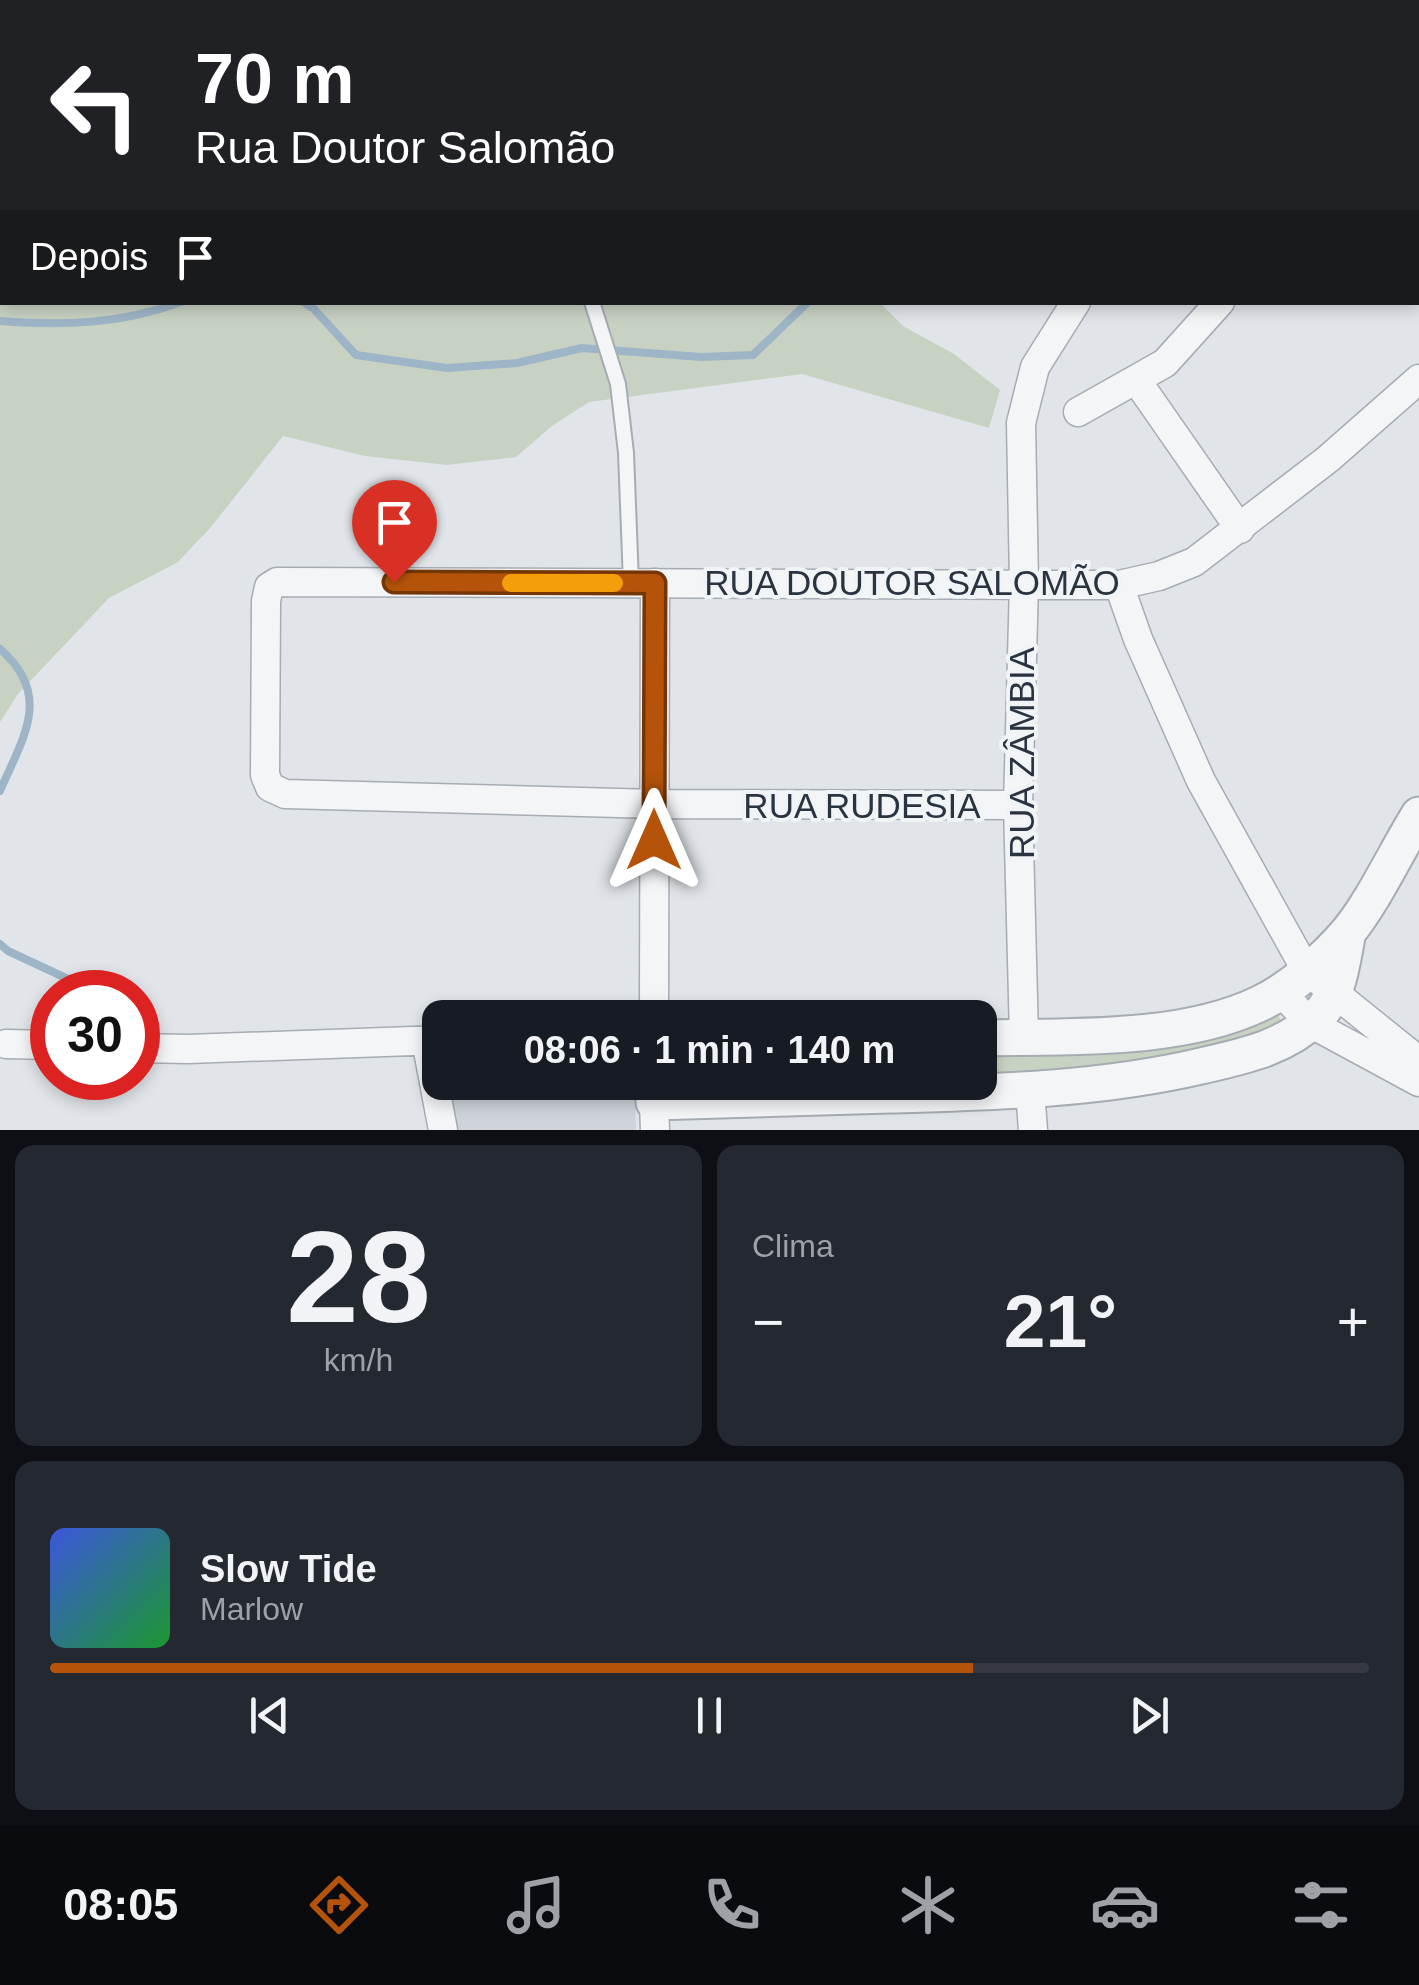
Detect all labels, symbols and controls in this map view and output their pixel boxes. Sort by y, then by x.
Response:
icon: left [30,40,160,170]
text: 70 m [195,40,355,118]
text: Rua Doutor Salomão [195,122,615,173]
icon: arrive [168,230,223,285]
text: Depois [30,236,148,278]
pin [352,480,437,583]
icon: arrive [367,495,422,550]
street label: RUA DOUTOR SALOMÃO [704,563,1120,602]
street label: RUA ZÂMBIA [1002,646,1041,859]
street label: RUA RUDESIA [743,786,981,825]
position arrow [602,788,706,892]
speed limit sign: 30 [30,970,160,1100]
text: 08:06 · 1 min · 140 m [524,1029,895,1071]
text: 28 [286,1204,431,1350]
text: Clima [752,1228,834,1264]
text: 21° [1004,1279,1117,1363]
text: − [752,1291,784,1353]
text: + [1337,1291,1369,1353]
text: km/h [324,1342,393,1378]
text: Slow Tide [200,1548,377,1590]
text: Marlow [200,1591,303,1627]
icon: previous [242,1688,297,1743]
icon: pause [682,1688,737,1743]
icon: next [1122,1688,1177,1743]
icon: directions [304,1870,374,1940]
icon: music [501,1870,571,1940]
icon: phone [697,1870,767,1940]
icon: climate [893,1870,963,1940]
icon: car [1090,1870,1160,1940]
icon: filters [1286,1870,1356,1940]
text: 08:05 [63,1879,178,1930]

